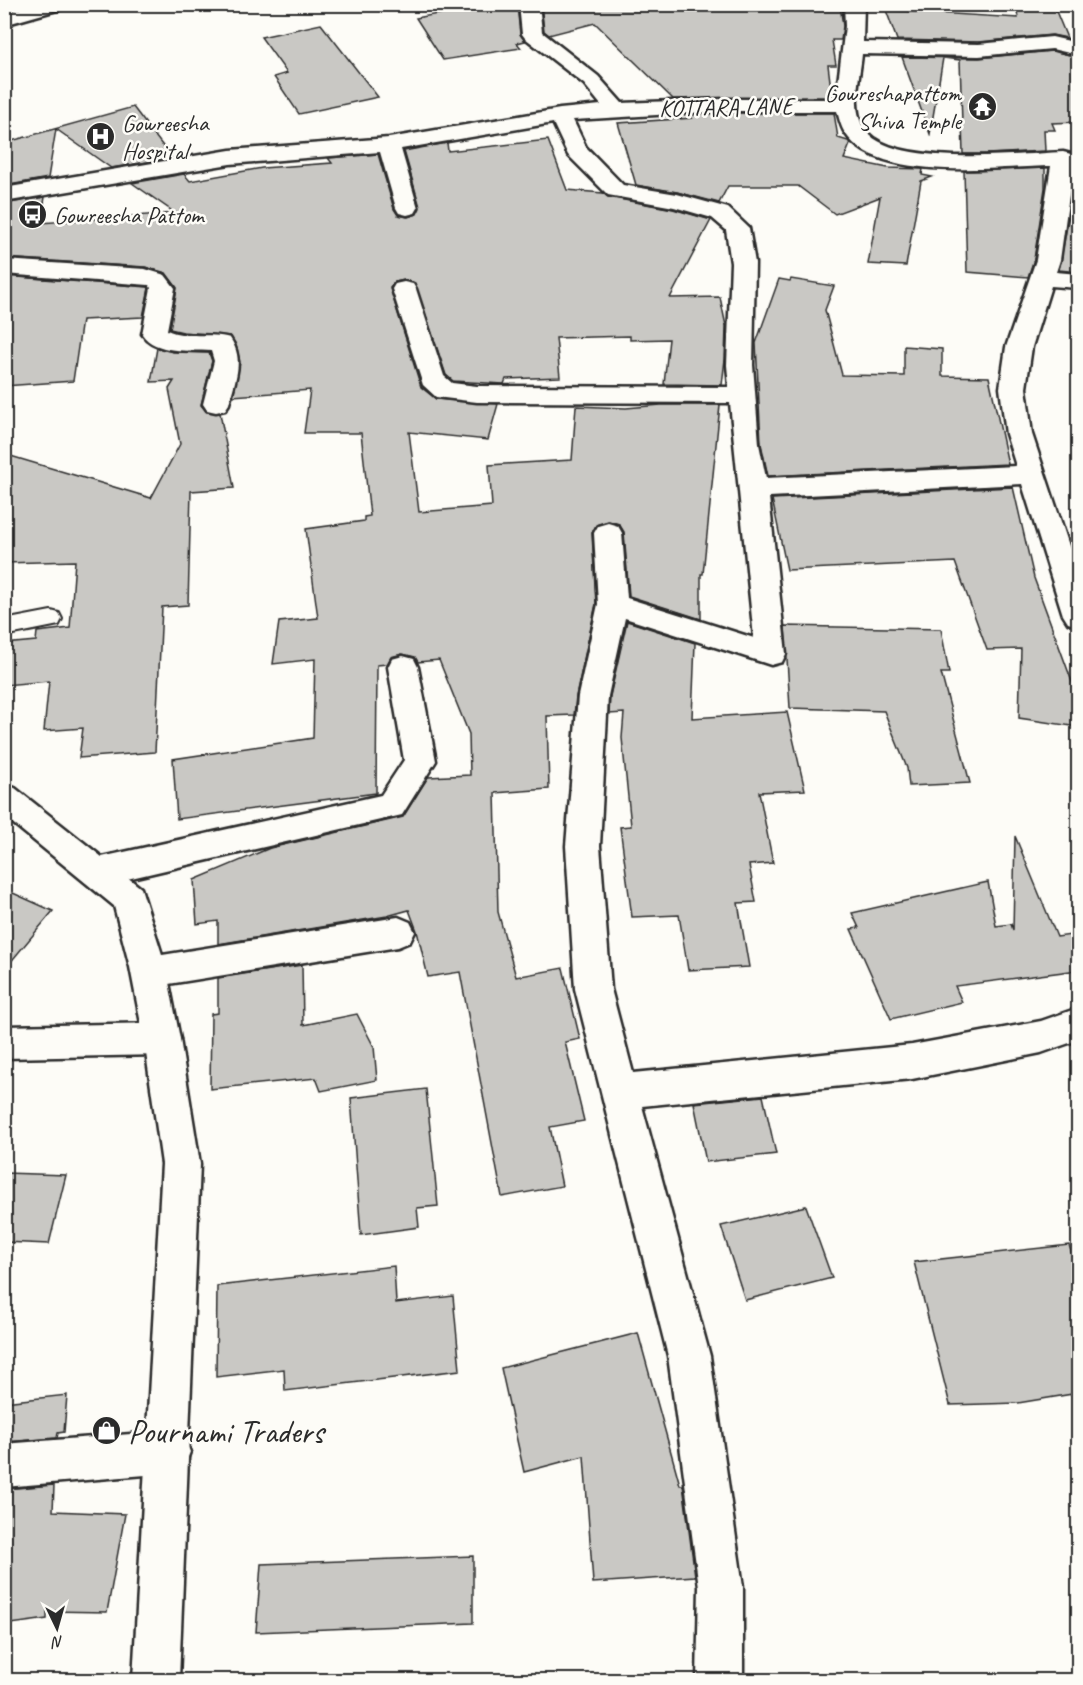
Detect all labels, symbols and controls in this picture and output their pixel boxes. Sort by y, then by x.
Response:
place label: Gowreshapattom Shiva Temple [824,78,963,136]
street label: KOTTARA LANE [659,91,796,123]
temple icon: Gowreshapattom Shiva Temple [966,91,998,123]
place label: Gowreesha Hospital [122,108,210,166]
hospital icon: Gowreesha Hospital [85,121,117,153]
bus stop icon: Gowreesha Pattom [17,199,49,231]
place label: Gowreesha Pattom [54,200,206,230]
place label: Pournami Traders [128,1411,326,1453]
shop icon: Pournami Traders [91,1415,123,1447]
north arrow [27,1598,87,1658]
text: N [49,1632,64,1653]

